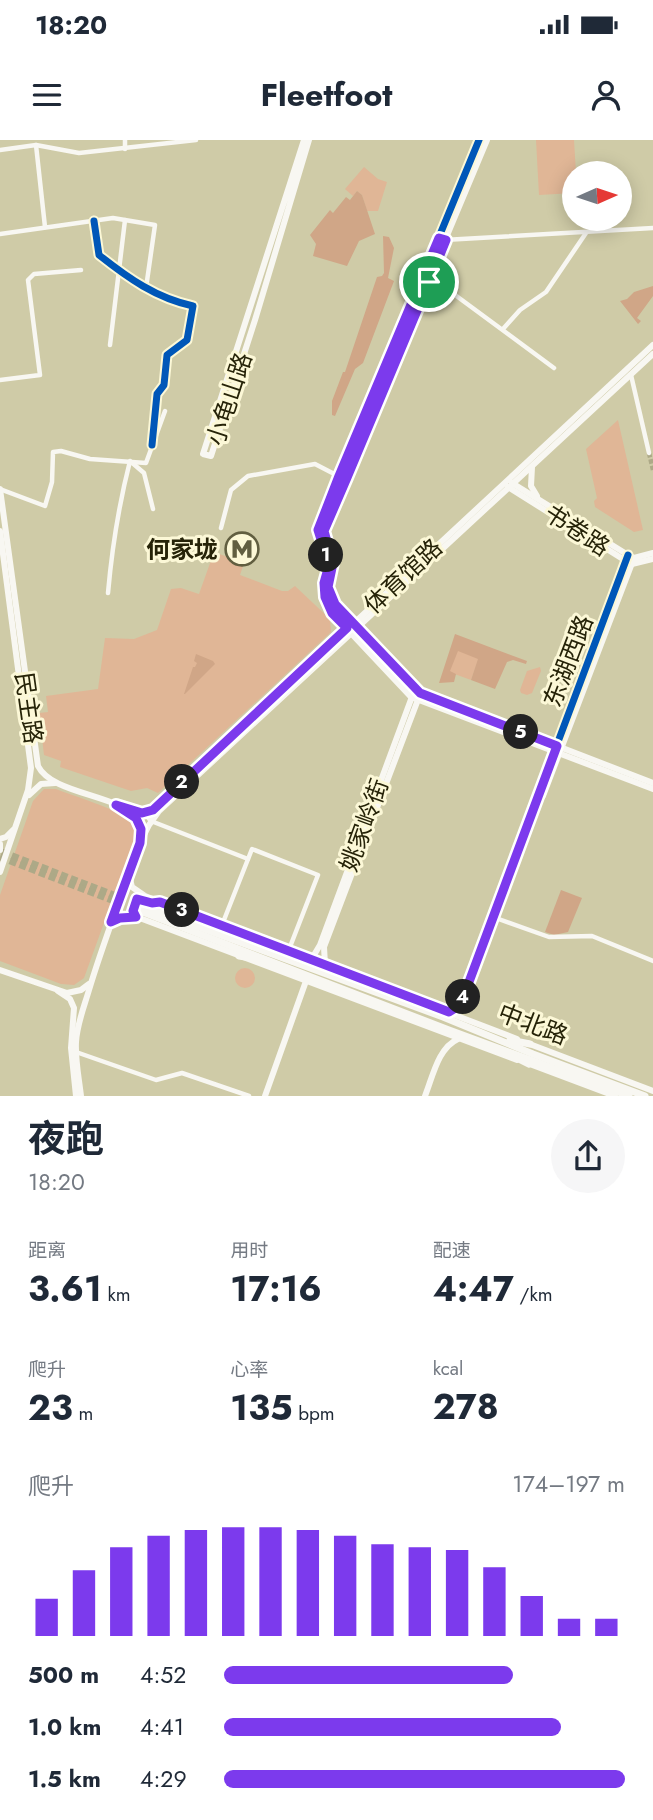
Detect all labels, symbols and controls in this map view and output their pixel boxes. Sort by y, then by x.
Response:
text: 18:20 [35,6,107,44]
text: Fleetfoot [260,72,393,118]
icon: menu [28,76,66,114]
icon: person [587,76,625,114]
north arrow [562,161,632,231]
map controls [562,161,632,231]
pin [399,252,459,312]
icon: arrive [410,263,448,301]
street label: 小龟山路 [198,348,260,450]
street label: 书卷路 [537,496,617,564]
metro station icon: 何家垅 [223,530,261,568]
street label: 体育馆路 [356,530,450,622]
place label: 何家垅 [146,532,218,567]
pin: 1 [308,538,344,572]
text: 1 [321,541,330,568]
street label: 东湖西路 [534,610,602,712]
street label: 民主路 [7,670,51,746]
pin: 5 [504,714,538,750]
text: 5 [514,718,527,745]
pin: 2 [164,764,200,800]
text: 2 [175,768,188,795]
street label: 姚家岭街 [331,774,397,876]
pin: 3 [164,892,200,928]
text: 3 [176,896,187,923]
pin: 4 [446,980,480,1014]
text: 4 [456,983,469,1010]
street label: 中北路 [493,995,573,1053]
text: 夜跑 [28,1111,104,1166]
button: share [551,1119,625,1193]
text: 18:20 [28,1165,85,1199]
text: 距离 [28,1237,66,1264]
text: 用时 [230,1237,268,1264]
text: 配速 [433,1237,471,1264]
text: 3.61 [28,1264,102,1314]
text: 17:16 [230,1264,322,1314]
text: 4:47 [433,1264,514,1314]
text: km [102,1281,131,1308]
text: /km [514,1281,553,1308]
text: kcal [433,1355,463,1382]
text: 爬升 [28,1356,66,1383]
text: 心率 [230,1356,268,1383]
text: 278 [433,1382,499,1432]
text: 23 [28,1383,73,1433]
text: 135 [230,1383,292,1433]
text: m [73,1400,93,1427]
text: bpm [292,1400,335,1427]
text: 174–197 m [512,1467,625,1501]
text: 爬升 [28,1469,74,1503]
text: 500 m [28,1658,99,1692]
text: 4:52 [140,1658,186,1692]
text: 1.0 km [28,1710,101,1744]
text: 4:41 [140,1710,184,1744]
text: 1.5 km [28,1762,101,1796]
text: 4:29 [140,1762,187,1796]

